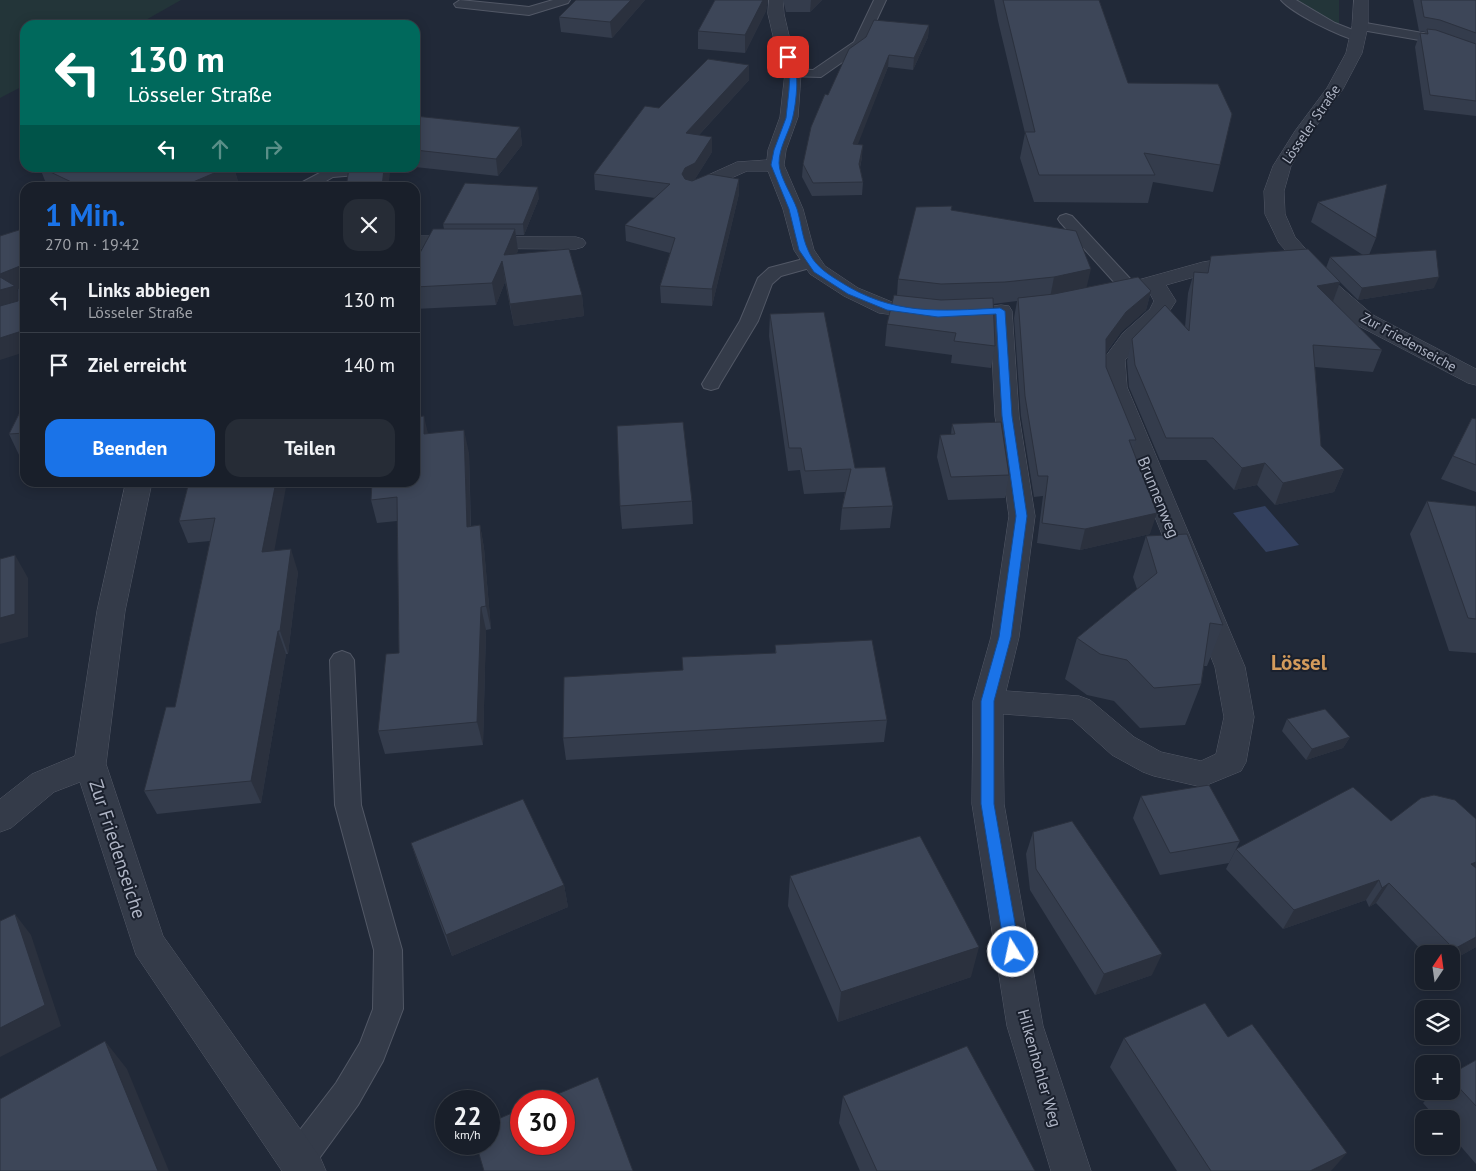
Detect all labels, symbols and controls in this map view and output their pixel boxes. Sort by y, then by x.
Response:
text: 130 m [128,36,225,82]
pin [767,36,809,78]
icon: left [45,40,110,105]
icon: arrive [774,43,802,71]
text: Lösseler Straße [128,80,272,108]
street label: Lösseler Straße [1278,81,1344,167]
icon: left [153,135,181,163]
icon: ahead [206,135,234,163]
icon: right [259,135,287,163]
text: 1 Min. [45,195,125,234]
button: close [343,199,395,251]
text: 270 m · 19:42 [45,234,140,254]
text: Links abbiegen [88,278,210,302]
icon: left [45,286,73,314]
text: 130 m [343,288,395,312]
text: Lösseler Straße [88,302,193,322]
street label: Zur Friedenseiche [1358,308,1460,376]
icon: arrive [45,351,73,379]
text: Ziel erreicht [88,353,186,377]
text: 140 m [343,353,395,377]
button: Beenden [45,419,215,477]
button: Teilen [225,419,395,477]
street label: Brunnenweg [1134,453,1184,541]
district label: Lössel [1271,649,1328,676]
street label: Zur Friedenseiche [84,777,152,921]
position arrow [986,925,1038,977]
north arrow [1415,945,1460,990]
map controls [1415,945,1460,1155]
button: layers [1415,1000,1460,1045]
street label: Hilkenhohler Weg [1014,1007,1066,1129]
button: + [1415,1055,1460,1100]
speed limit sign: 30 [510,1090,575,1155]
text: 22 [453,1100,482,1132]
button: − [1415,1110,1460,1155]
text: km/h [454,1127,481,1142]

